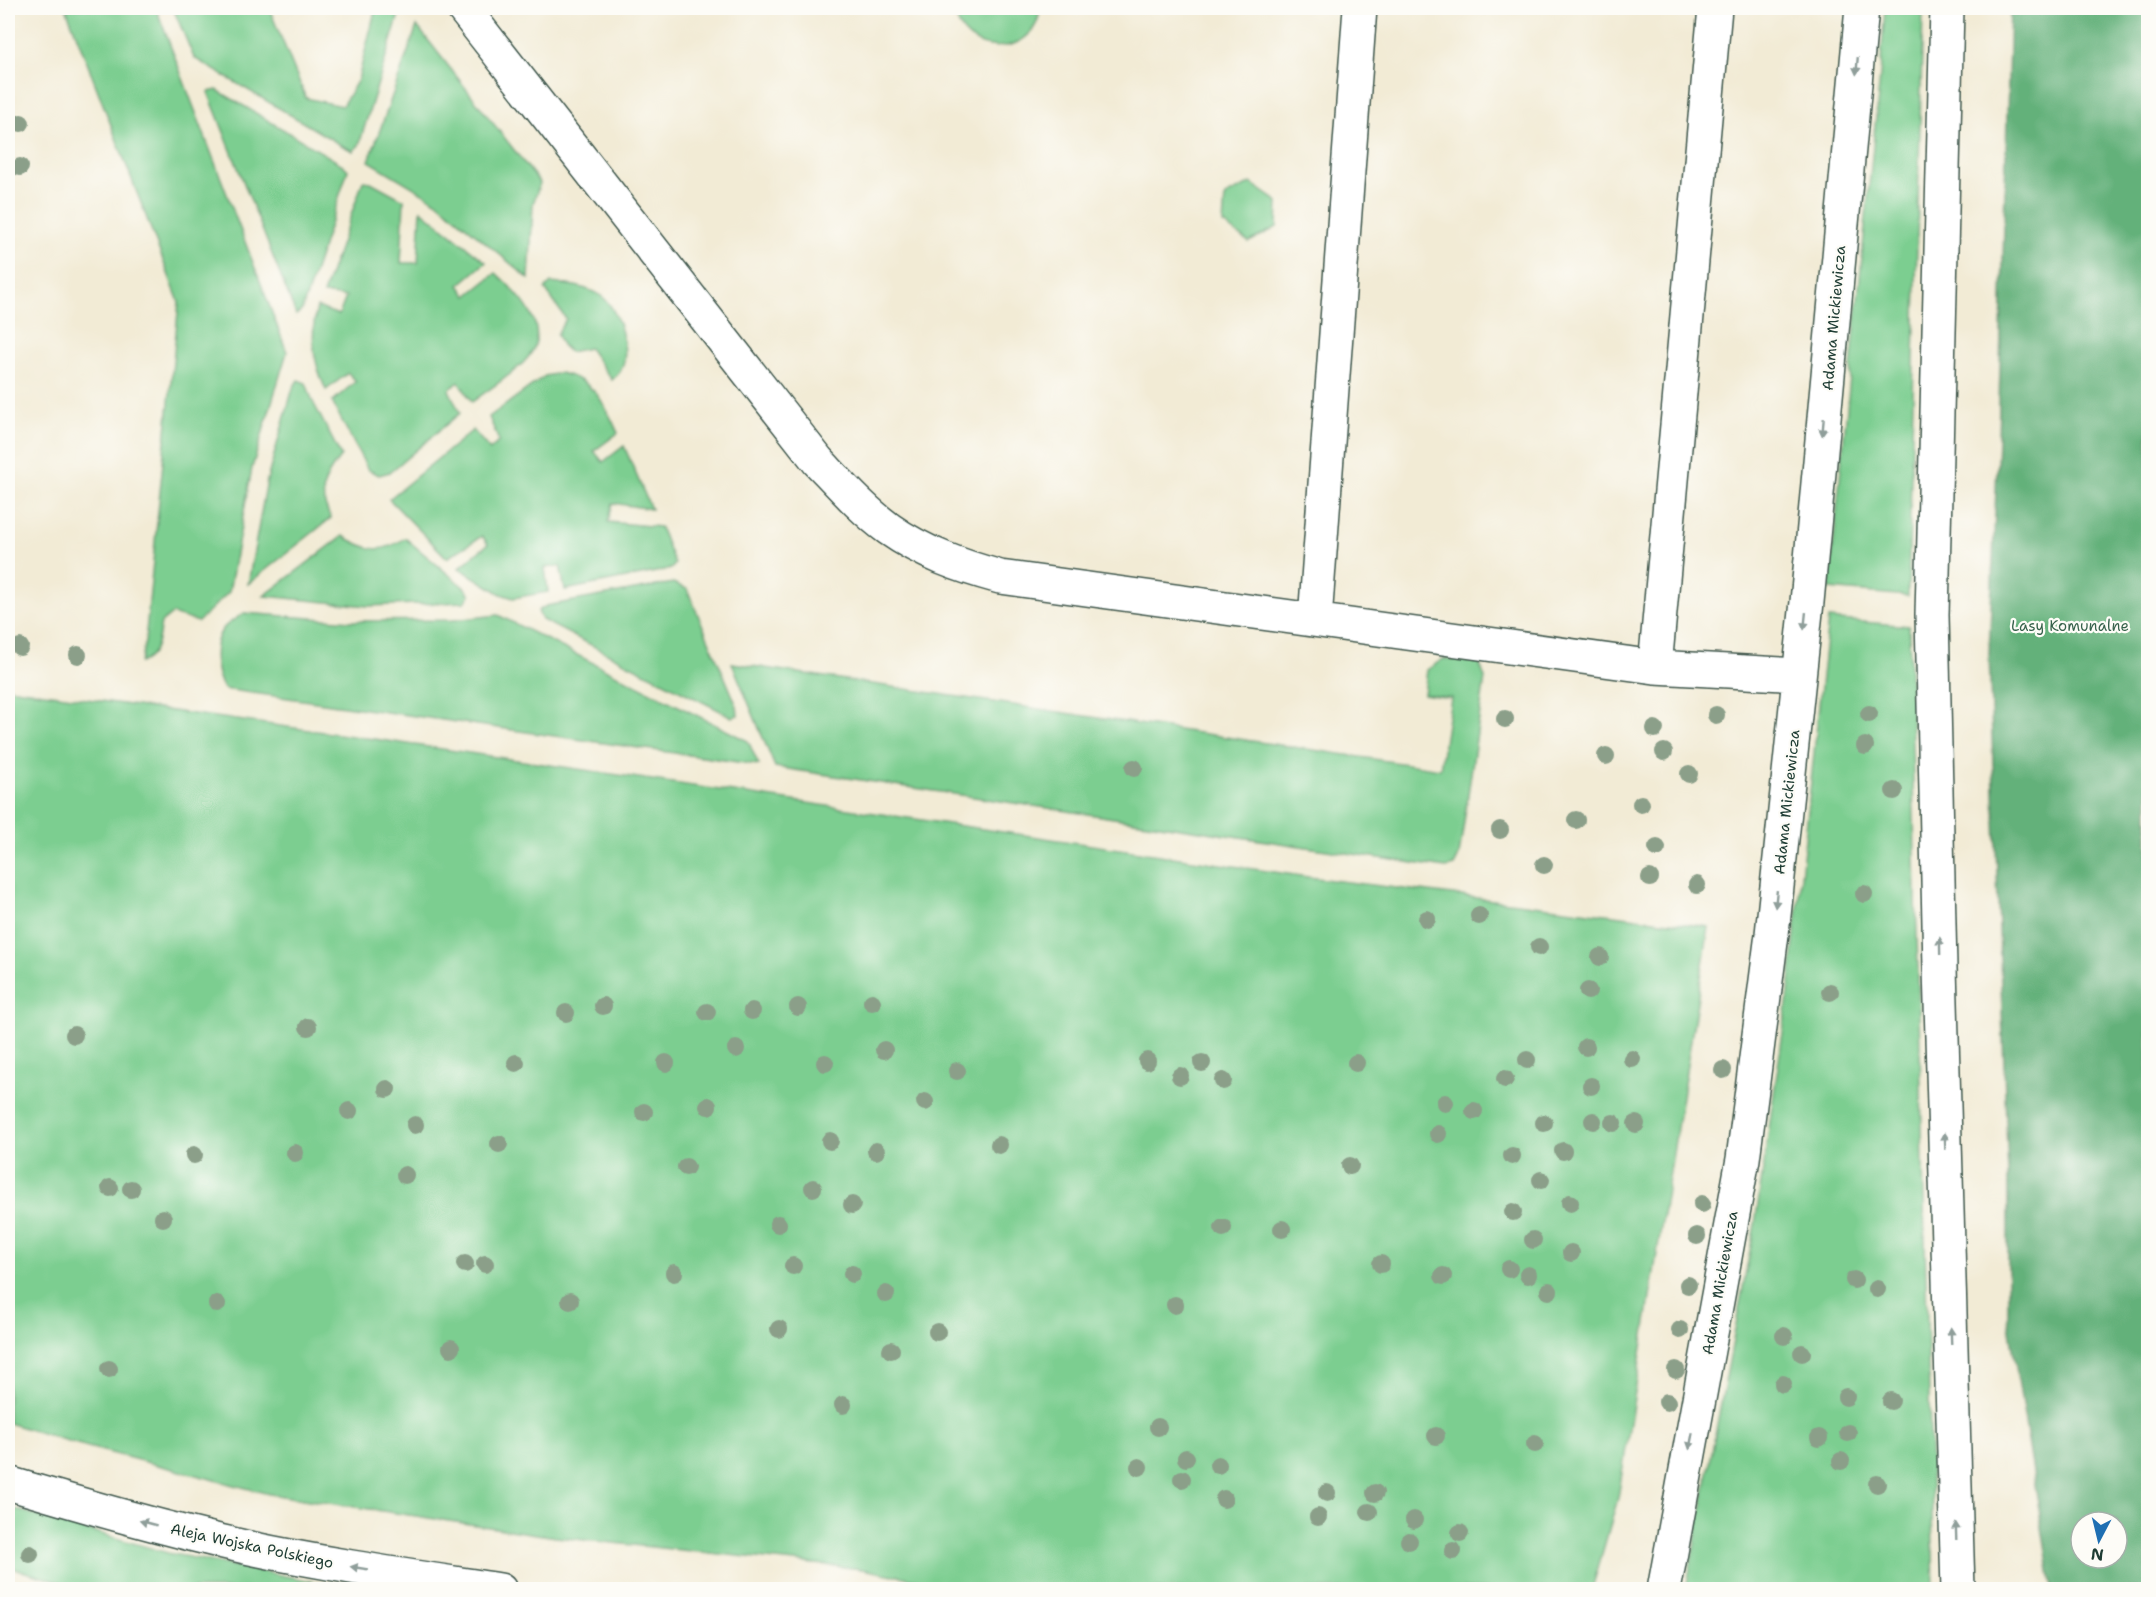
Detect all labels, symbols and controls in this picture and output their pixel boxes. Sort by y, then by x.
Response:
one-way arrow [1852,56,1862,75]
street label: Adama Mickiewicza [1818,244,1850,391]
one-way arrow [1818,418,1828,437]
one-way arrow [1800,612,1810,631]
park label: Lasy Komunalne [2011,616,2129,636]
street label: Adama Mickiewicza [1769,728,1805,875]
one-way arrow [1772,889,1781,908]
one-way arrow [1935,937,1944,956]
one-way arrow [1940,1132,1950,1151]
street label: Adama Mickiewicza [1698,1209,1743,1356]
one-way arrow [1946,1327,1955,1346]
one-way arrow [1687,1431,1696,1450]
north arrow [2069,1510,2129,1570]
one-way arrow [139,1518,157,1528]
street label: Aleja Wojska Polskiego [169,1519,335,1573]
one-way arrow [1952,1522,1961,1541]
text: N [2090,1543,2105,1566]
one-way arrow [350,1563,369,1572]

